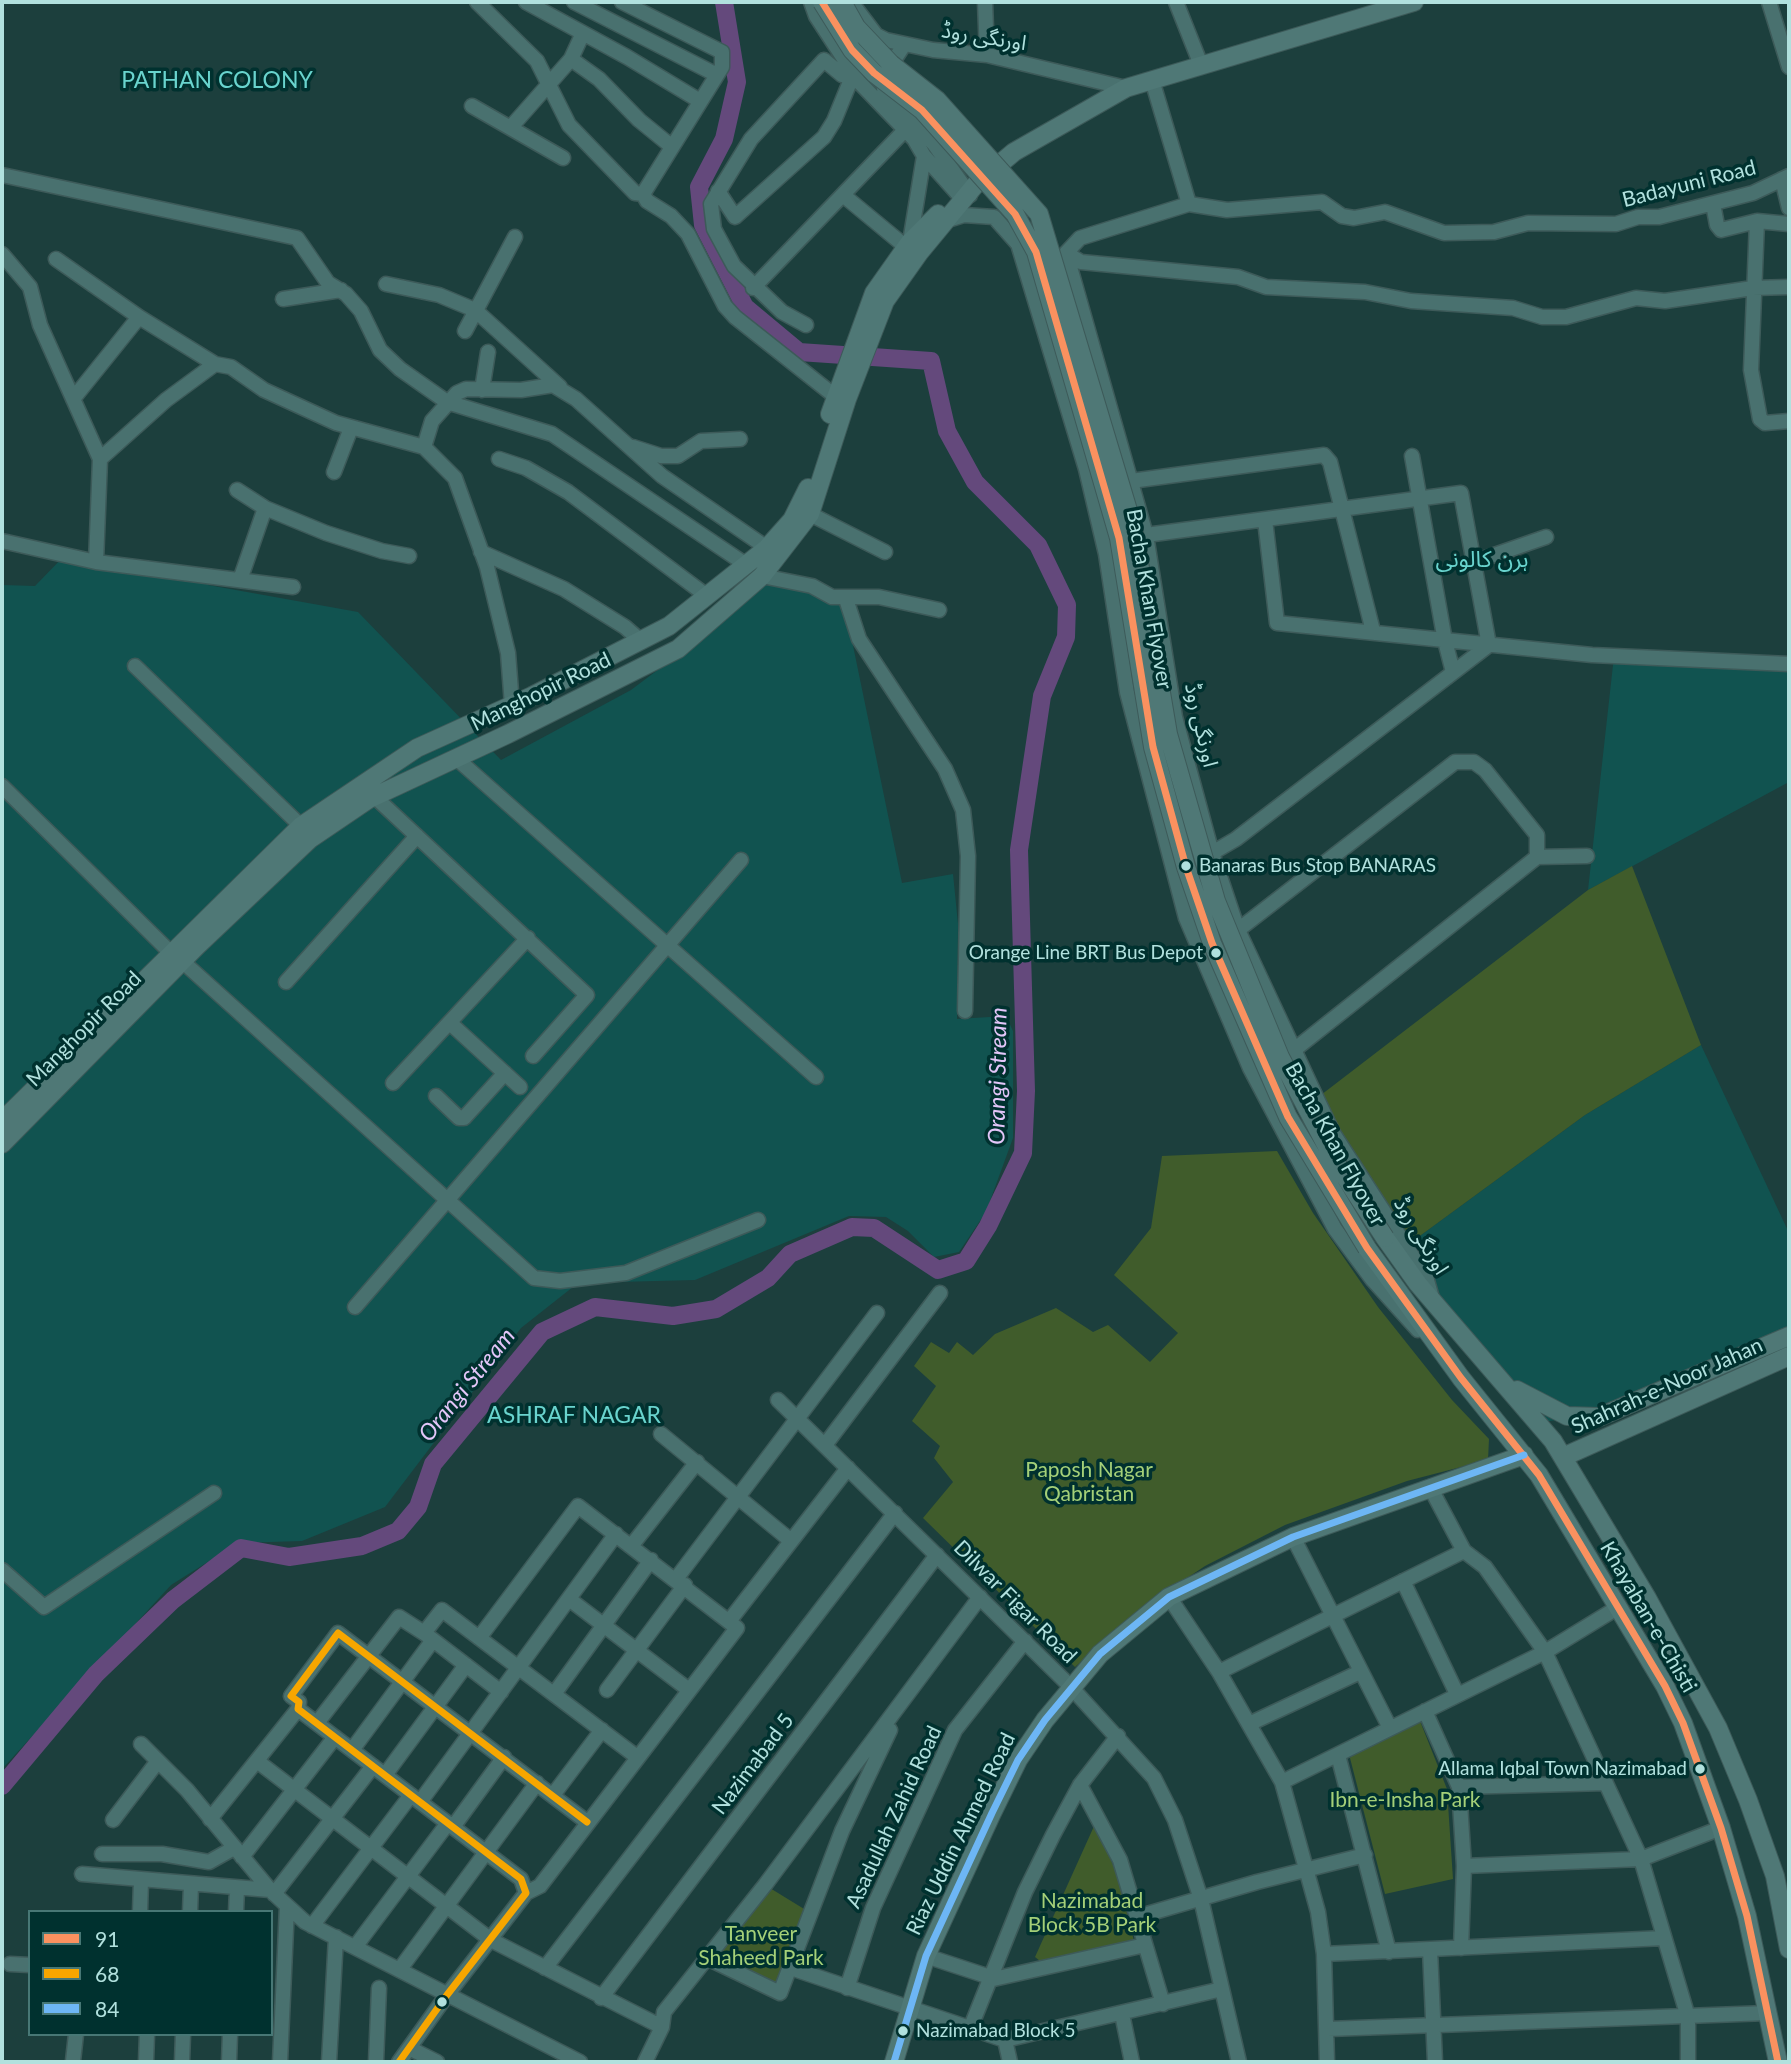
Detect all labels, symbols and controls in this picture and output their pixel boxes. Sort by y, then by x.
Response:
street label: اورنگی روڈ [940,18,1028,56]
district label: PATHAN COLONY [110,67,324,95]
street label: Badayuni Road [1619,155,1759,213]
street label: Bacha Khan Flyover [1121,507,1177,691]
district label: ہرن کالونی [1435,546,1529,574]
street label: Manghopir Road [467,647,615,737]
street label: اورنگی روڈ [1179,680,1223,770]
place label: Banaras Bus Stop BANARAS [1199,855,1436,877]
marker: Banaras Bus Stop BANARAS [1179,859,1193,873]
place label: Orange Line BRT Bus Depot [969,942,1203,964]
marker: Orange Line BRT Bus Depot [1209,946,1223,960]
street label: Manghopir Road [21,966,147,1092]
water label: Orangi Stream [983,1007,1013,1145]
street label: Bacha Khan Flyover [1280,1058,1390,1230]
street label: اورنگی روڈ [1388,1193,1454,1279]
water label: Orangi Stream [413,1323,521,1447]
street label: Shahrah-e-Noor Jahan [1567,1332,1767,1440]
district label: ASHRAF NAGAR [477,1402,671,1430]
park label: Paposh Nagar Qabristan [1025,1457,1153,1507]
street label: Dilwar Figar Road [948,1535,1082,1669]
street label: Khayaban-e-Chisti [1595,1537,1701,1697]
street label: Nazimabad 5 [707,1709,799,1819]
street label: Asadullah Zahid Road [841,1722,947,1912]
street label: Riaz Uddin Ahmed Road [901,1729,1021,1939]
place label: Allama Iqbal Town Nazimabad [1438,1758,1687,1780]
marker: Allama Iqbal Town Nazimabad [1693,1762,1707,1776]
park label: Ibn-e-Insha Park [1330,1787,1480,1813]
park label: Nazimabad Block 5B Park [1028,1888,1156,1938]
legend [28,1910,273,2036]
park label: Tanveer Shaheed Park [698,1921,824,1971]
text: 91 [95,1926,119,1951]
text: 68 [95,1961,119,1986]
unlabelled marker [435,1995,449,2009]
text: 84 [95,1996,119,2021]
place label: Nazimabad Block 5 [916,2020,1075,2042]
marker: Nazimabad Block 5 [896,2024,910,2038]

